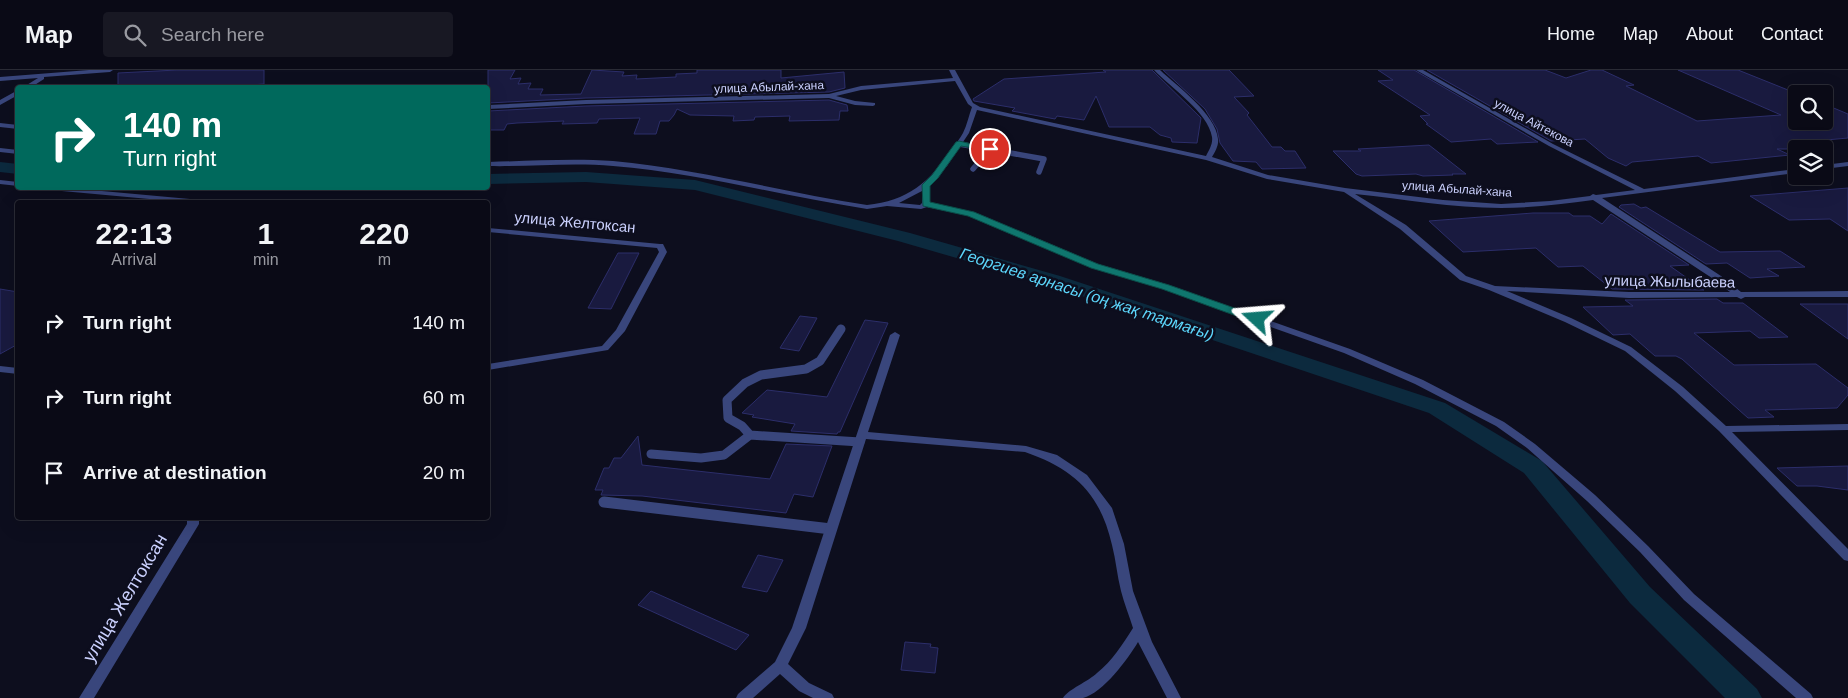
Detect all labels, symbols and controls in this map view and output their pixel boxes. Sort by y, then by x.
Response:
search box [103,12,453,57]
text: Map [25,21,73,48]
icon: search [121,21,149,49]
text: Search here [161,24,265,45]
text: Home [1547,24,1595,44]
text: Map [1623,24,1658,44]
text: About [1686,24,1733,44]
text: Contact [1761,24,1823,44]
street label: улица Абылай-хана [714,78,825,96]
map controls [1788,85,1833,185]
button: search [1788,85,1833,130]
street label: улица Айтекова [1492,96,1576,150]
icon: right [40,105,105,170]
text: 140 m [123,105,222,144]
pin [969,128,1011,170]
icon: arrive [976,135,1004,163]
button: layers [1788,140,1833,185]
text: Turn right [123,146,216,171]
street label: улица Абылай-хана [1402,178,1513,200]
street label: улица Желтоксан [514,208,636,236]
text: 22:13 [96,217,172,250]
text: 1 [257,217,274,250]
text: 220 [359,217,409,250]
water label: Георгиев арнасы (оң жақ тармағы) [958,245,1216,343]
text: Arrival [111,251,157,268]
text: min [253,251,279,268]
text: m [378,251,391,268]
street label: улица Жылыбаева [1605,271,1736,291]
position arrow [1230,292,1282,344]
icon: right [40,309,68,337]
text: Turn right [83,312,171,333]
text: 140 m [412,312,465,333]
icon: right [40,384,68,412]
text: Turn right [83,387,171,408]
text: 60 m [423,387,465,408]
icon: arrive [40,459,68,487]
text: Arrive at destination [83,462,267,483]
text: 20 m [423,462,465,483]
street label: улица Желтоксан [79,530,171,666]

